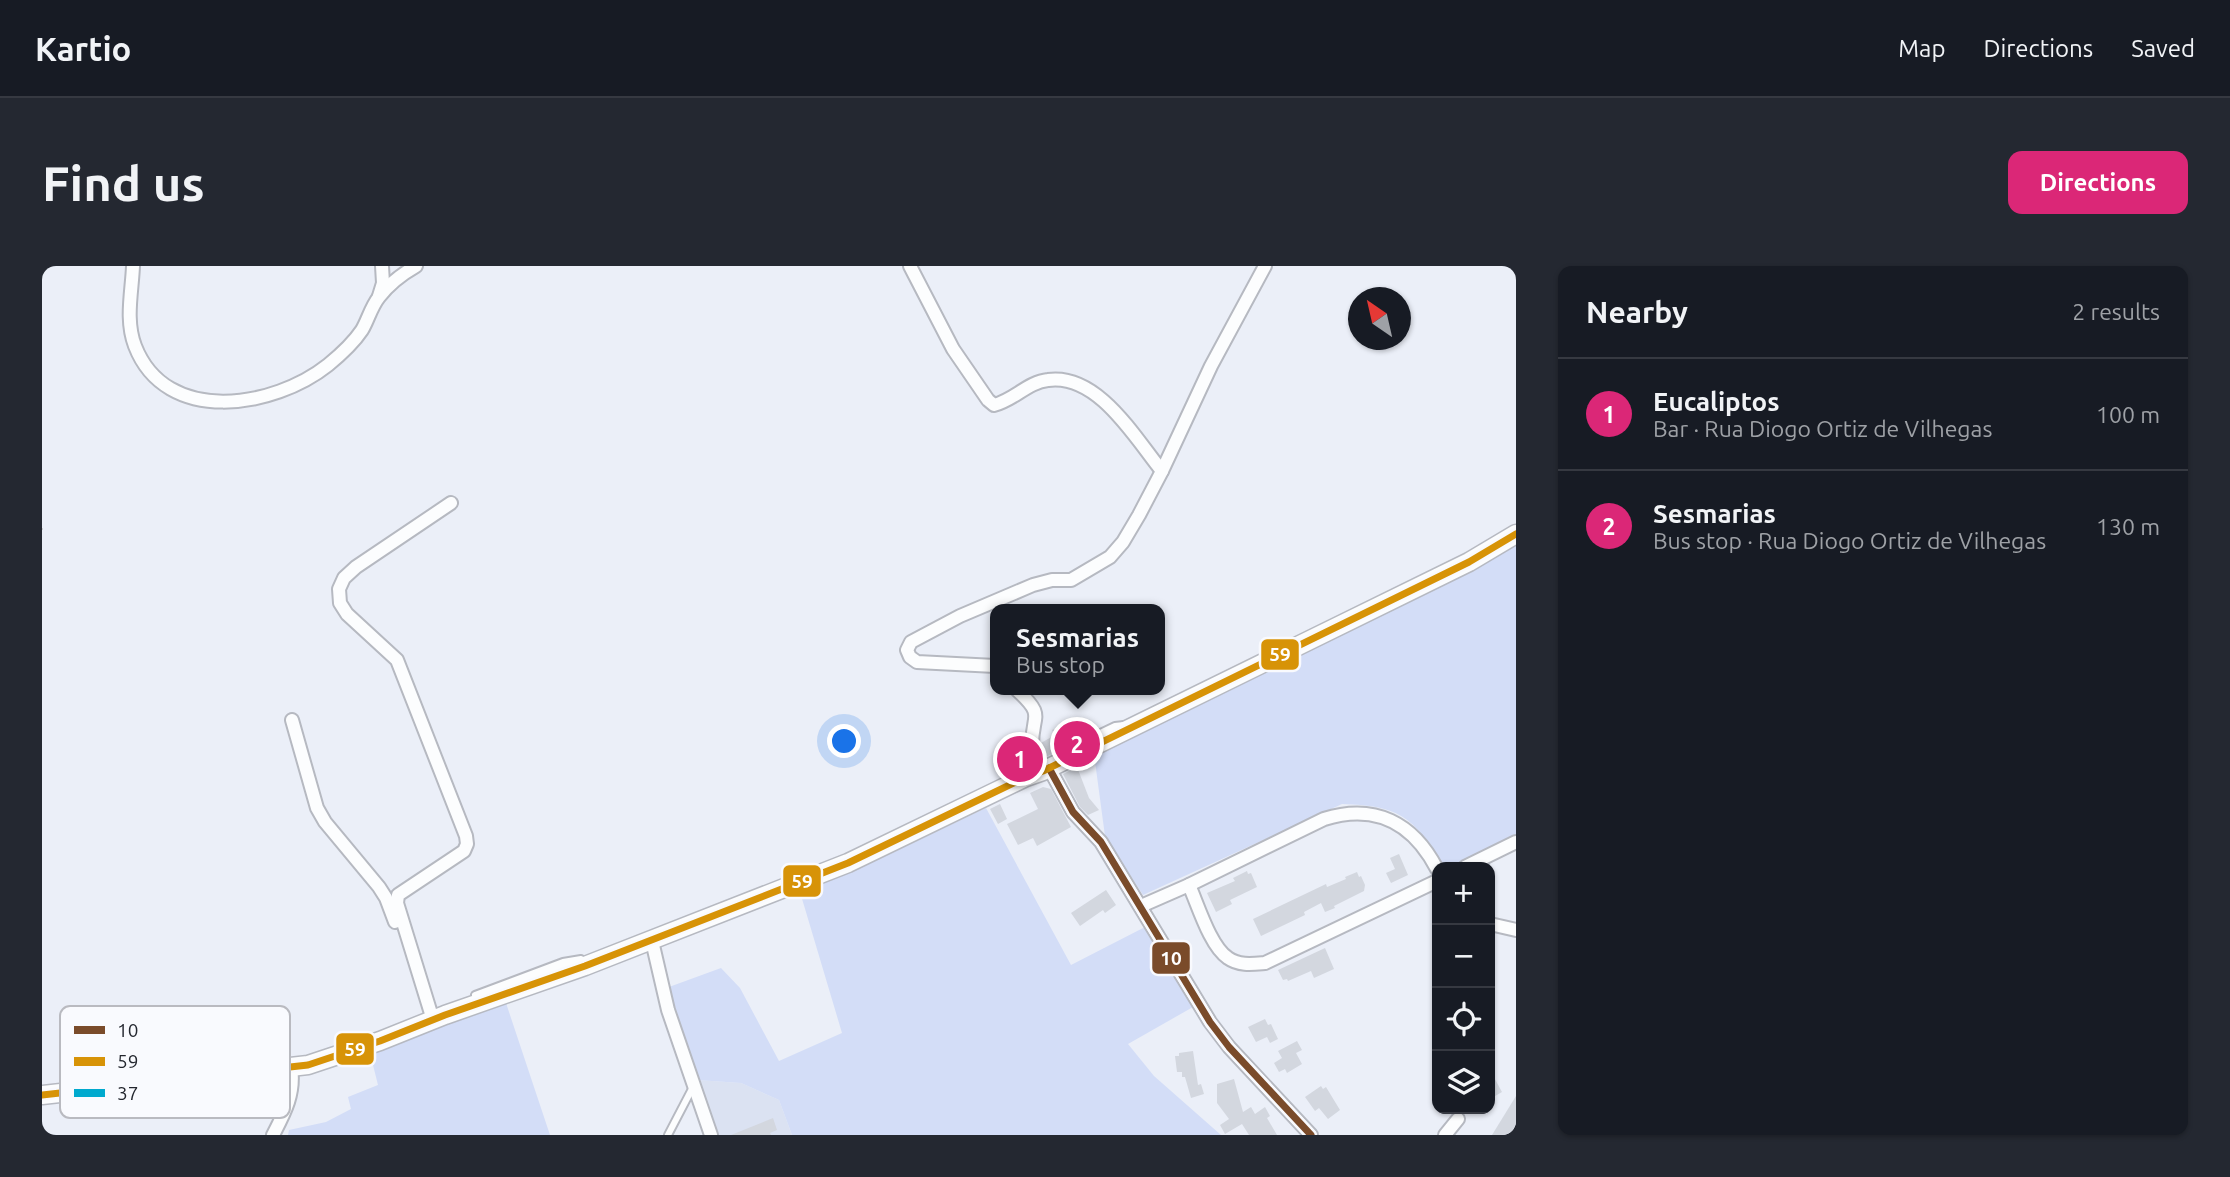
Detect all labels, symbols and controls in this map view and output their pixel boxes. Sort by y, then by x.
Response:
text: Kartio [35,30,131,67]
text: Map [1898,35,1945,62]
text: Directions [1983,35,2093,62]
text: Saved [2131,35,2195,62]
button: Directions [2008,151,2188,214]
text: Find us [42,155,205,210]
north arrow [1348,287,1411,350]
text: Nearby [1586,295,1688,329]
text: 2 results [2072,299,2160,324]
text: Eucaliptos [1653,387,1779,416]
text: 1 [1603,402,1615,427]
text: 100 m [2096,402,2160,427]
text: Bar · Rua Diogo Ortiz de Vilhegas [1653,416,1992,441]
text: Sesmarias [1653,499,1776,528]
text: 2 [1603,514,1615,539]
text: 130 m [2096,514,2160,539]
text: Bus stop · Rua Diogo Ortiz de Vilhegas [1653,528,2046,553]
popup [990,604,1165,695]
text: Sesmarias [1016,623,1139,652]
line badge: 59 [1260,638,1300,671]
text: 59 [1269,643,1291,665]
text: Bus stop [1016,652,1105,677]
pin: 2 [1054,718,1100,770]
your location [827,724,861,758]
pin: 1 [997,733,1043,785]
map controls [1432,862,1495,1114]
button: + [1432,862,1495,925]
line badge: 59 [782,864,822,898]
text: 59 [791,870,813,892]
button: − [1432,925,1495,988]
line badge: 10 [1151,941,1191,975]
text: 10 [1160,947,1182,969]
button: locate [1432,988,1495,1051]
legend [60,1006,290,1118]
text: 10 [117,1019,138,1041]
line badge: 59 [335,1032,375,1066]
text: 59 [344,1038,366,1060]
text: 59 [117,1050,138,1072]
button: layers [1432,1051,1495,1114]
text: 37 [117,1082,138,1104]

